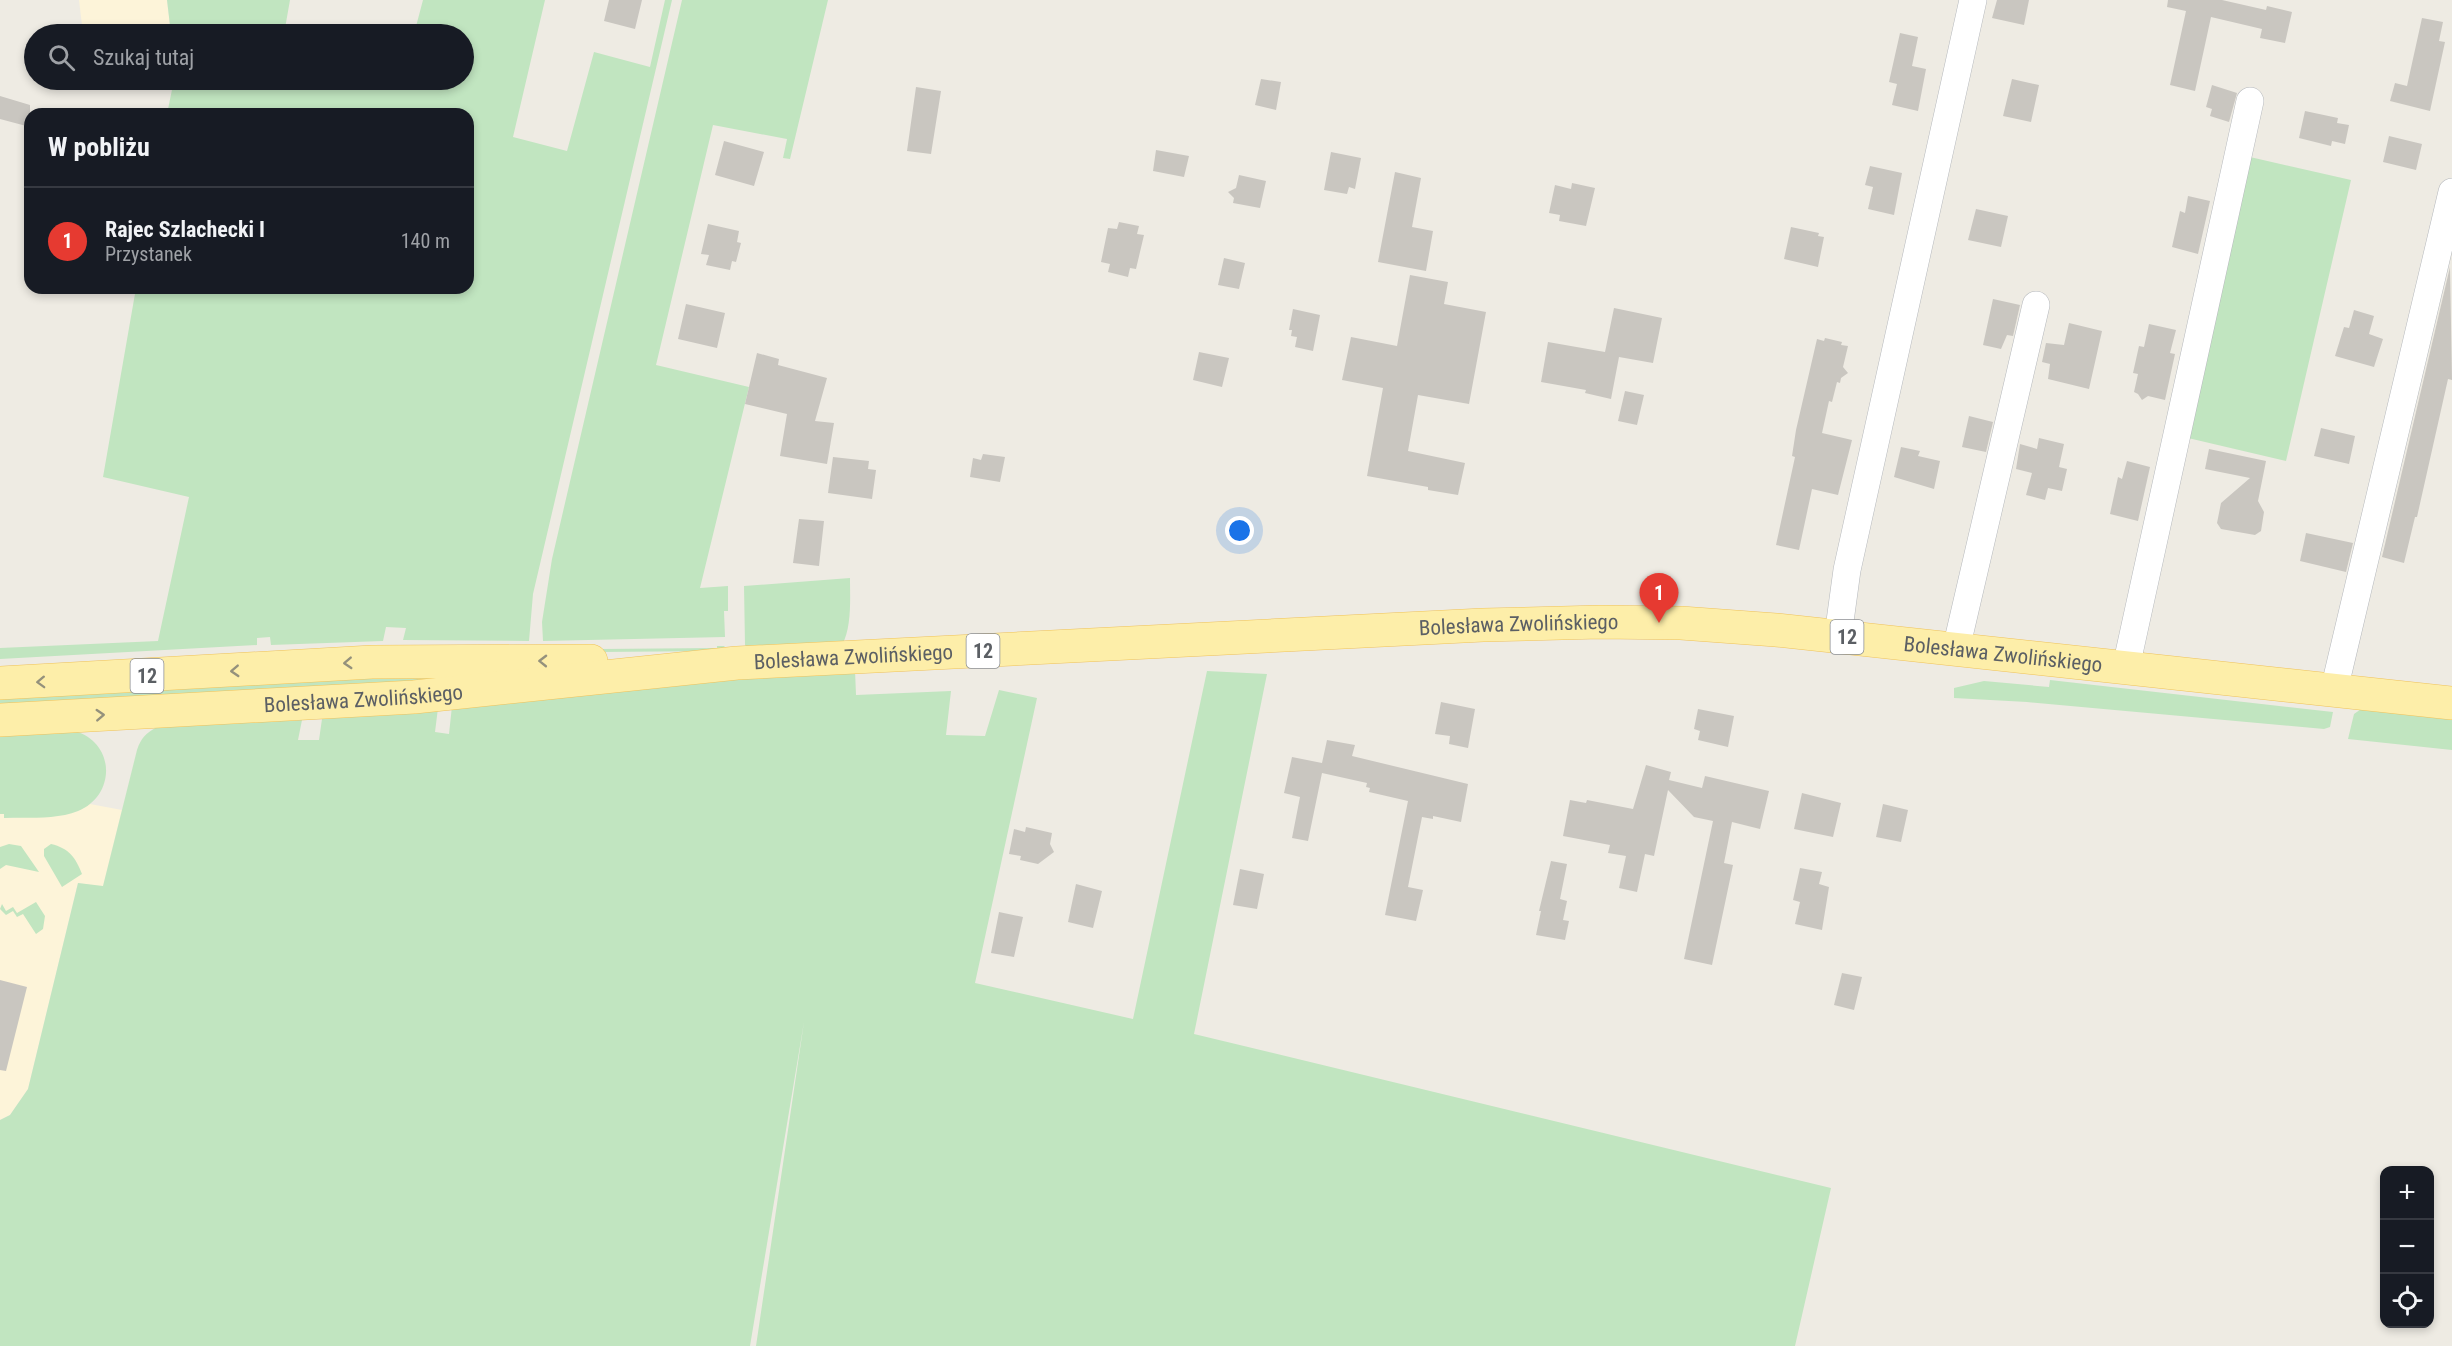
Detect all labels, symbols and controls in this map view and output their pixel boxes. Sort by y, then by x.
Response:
search box [24,24,474,90]
icon: search [45,41,78,74]
text: Szukaj tutaj [93,45,194,70]
text: W pobliżu [48,132,150,162]
text: Rajec Szlachecki I [105,217,265,242]
text: 1 [62,229,73,253]
text: 140 m [401,229,450,253]
text: Przystanek [105,242,192,266]
your location [1225,516,1254,545]
pin: 1 [1640,574,1678,623]
street label: Bolesława Zwolińskiego [1418,610,1618,640]
road number: 12 [1830,620,1864,654]
street label: Bolesława Zwolińskiego [1903,632,2103,677]
road number: 12 [966,634,1000,668]
street label: Bolesława Zwolińskiego [753,640,954,674]
one-way arrow [539,655,548,667]
one-way arrow [344,657,353,670]
road number: 12 [130,659,164,693]
one-way arrow [231,664,240,677]
one-way arrow [36,675,45,688]
street label: Bolesława Zwolińskiego [263,680,464,717]
one-way arrow [96,708,105,721]
map controls [2380,1166,2434,1328]
button: + [2380,1166,2434,1220]
button: − [2380,1220,2434,1274]
button: locate [2380,1274,2434,1328]

